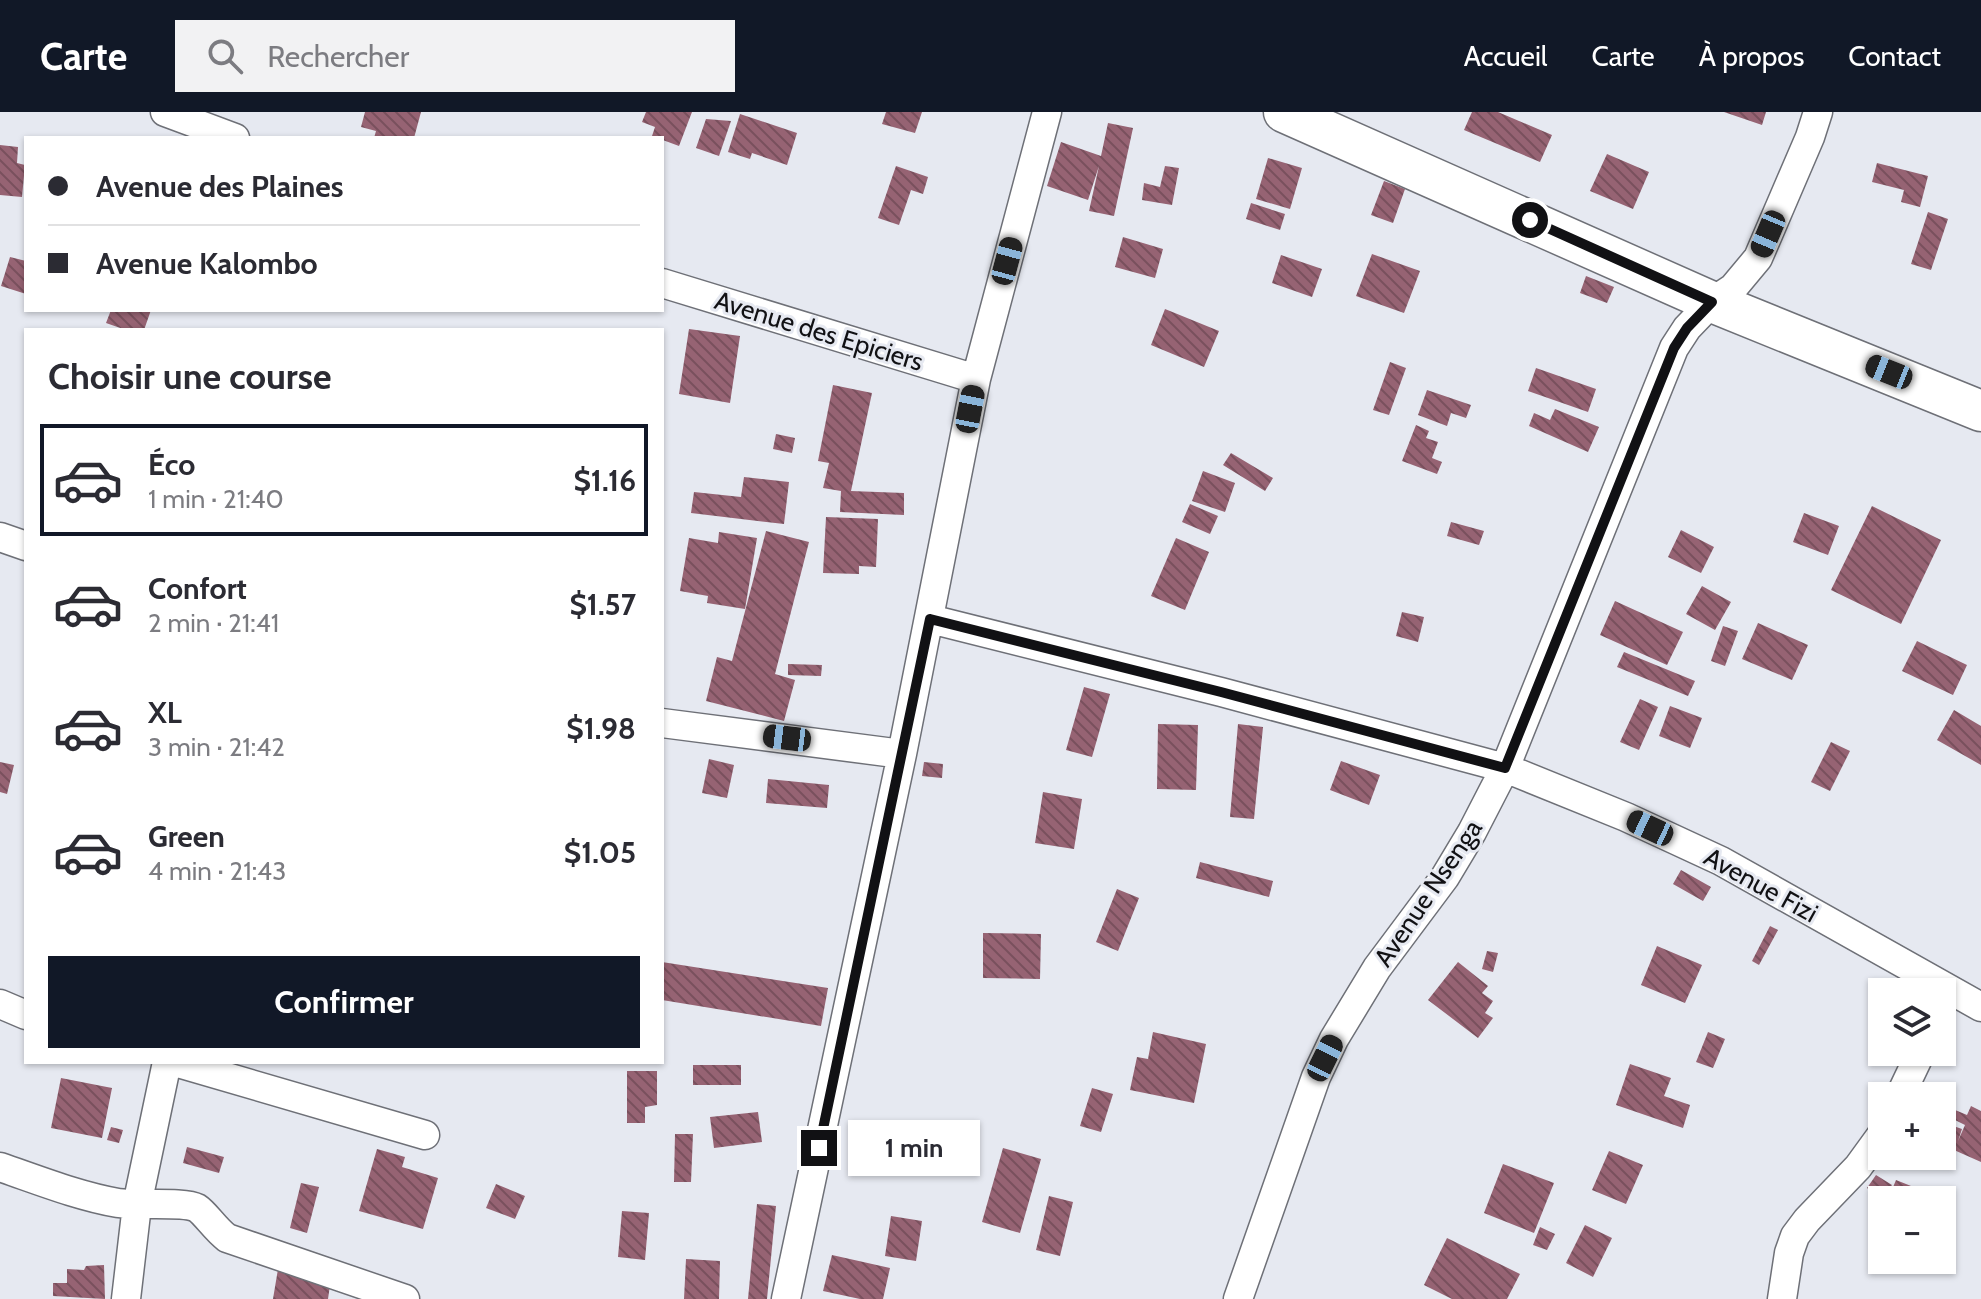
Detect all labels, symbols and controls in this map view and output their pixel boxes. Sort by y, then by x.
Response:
search box [175,20,735,92]
text: Carte [40,33,127,80]
icon: search [203,34,247,78]
text: Rechercher [267,38,409,75]
text: Accueil [1464,39,1547,73]
text: Carte [1591,39,1655,73]
text: À propos [1699,39,1804,73]
text: Contact [1848,39,1941,73]
text: Avenue des Plaines [96,168,343,205]
route start [1512,202,1548,238]
car [1748,207,1788,261]
car [989,235,1025,287]
text: Avenue Kalombo [96,245,318,282]
street label: Avenue des Epiciers [711,284,927,378]
car [1862,352,1916,392]
text: Choisir une course [48,354,331,398]
car [954,383,986,435]
icon: car [52,444,124,516]
text: Éco [148,446,195,483]
text: $1.16 [573,462,636,499]
text: 1 min · 21:40 [148,483,284,515]
icon: car [52,568,124,640]
text: Confort [148,570,247,607]
text: $1.57 [569,586,636,623]
text: 2 min · 21:41 [148,607,279,639]
icon: car [52,692,124,764]
text: XL [148,694,182,731]
text: $1.98 [566,710,636,747]
car [762,723,812,753]
text: 3 min · 21:42 [148,731,285,763]
car [1623,807,1677,849]
street label: Avenue Nsenga [1367,813,1489,973]
icon: car [52,816,124,888]
text: Green [148,818,225,855]
text: $1.05 [564,834,636,871]
street label: Avenue Fizi [1699,841,1823,929]
text: 4 min · 21:43 [148,855,286,887]
button: Confirmer [48,956,640,1048]
map controls [1868,978,1956,1274]
button: layers [1868,978,1956,1066]
car [1304,1031,1346,1085]
button: + [1868,1082,1956,1170]
callout: 1 min [847,1120,979,1176]
route end [801,1130,837,1166]
text: 1 min [885,1132,943,1164]
button: − [1868,1186,1956,1274]

